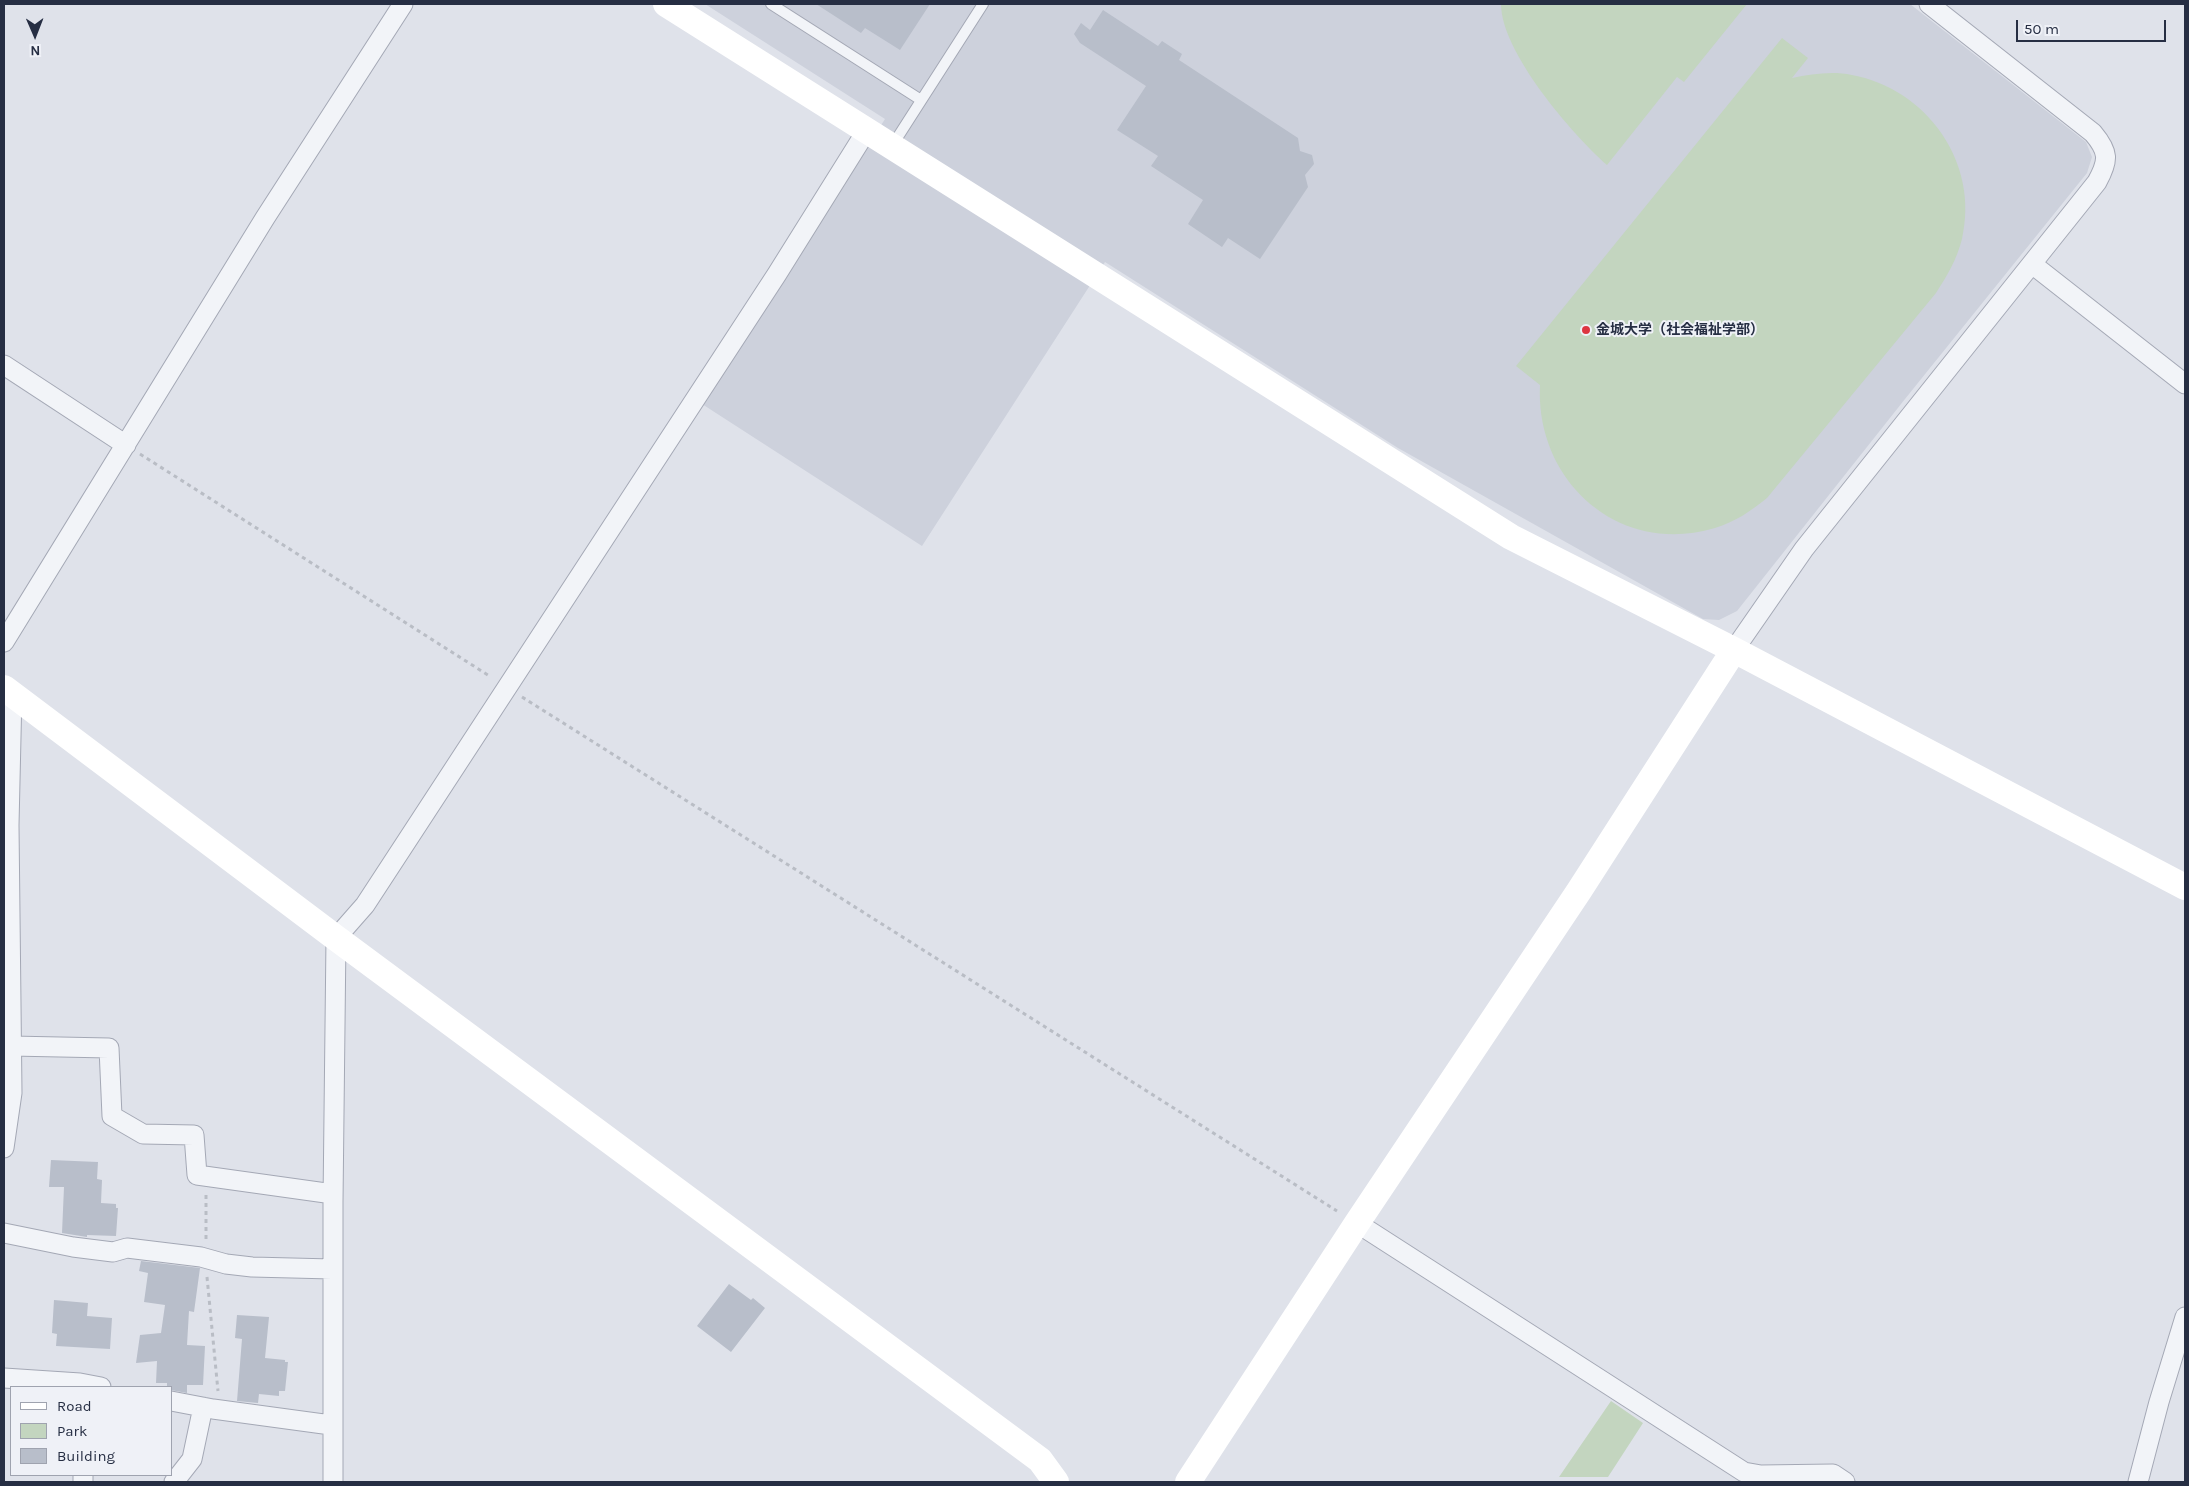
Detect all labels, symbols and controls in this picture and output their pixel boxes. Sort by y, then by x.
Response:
north arrow [10,10,60,60]
scale bar [2019,10,2169,42]
text: 50 m [2024,20,2059,38]
text: N [30,42,40,59]
place label: 金城大学（社会福祉学部） [1596,322,1764,338]
marker: 金城大学（社会福祉学部） [1580,324,1592,336]
legend [10,1386,172,1476]
text: Road [57,1397,92,1415]
text: Park [57,1422,87,1440]
text: Building [57,1447,115,1465]

